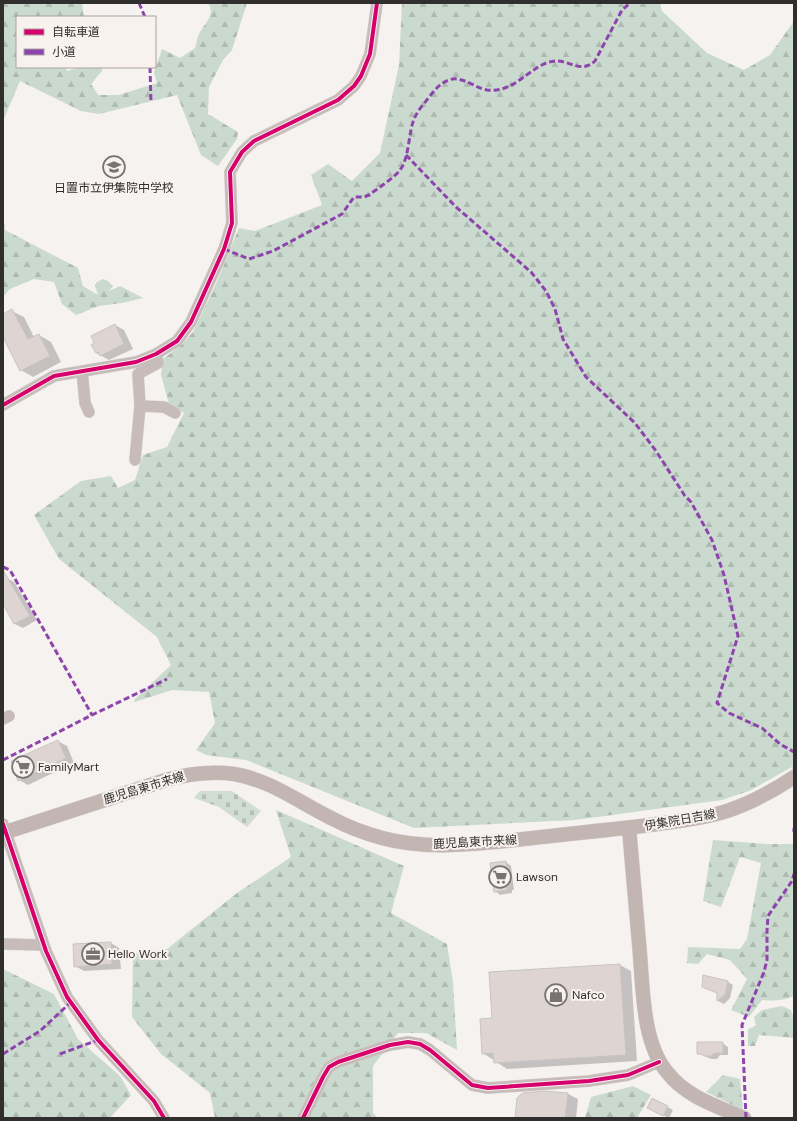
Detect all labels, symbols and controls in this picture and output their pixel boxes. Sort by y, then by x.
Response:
legend [16,16,156,68]
text: 自転車道 [52,24,100,40]
text: 小道 [52,44,76,60]
school or university icon: 日置市立伊集院中学校 [101,154,127,180]
place label: 日置市立伊集院中学校 [54,180,174,196]
supermarket icon: FamilyMart [10,754,36,780]
place label: FamilyMart [38,759,100,775]
street label: 鹿児島東市来線 [101,768,187,808]
street label: 伊集院日吉線 [643,806,717,834]
street label: 鹿児島東市来線 [433,832,517,852]
supermarket icon: Lawson [487,864,513,890]
place label: Lawson [516,869,558,885]
office icon: Hello Work [80,941,106,967]
place label: Hello Work [108,946,167,962]
shop icon: Nafco [543,982,569,1008]
place label: Nafco [572,987,605,1003]

